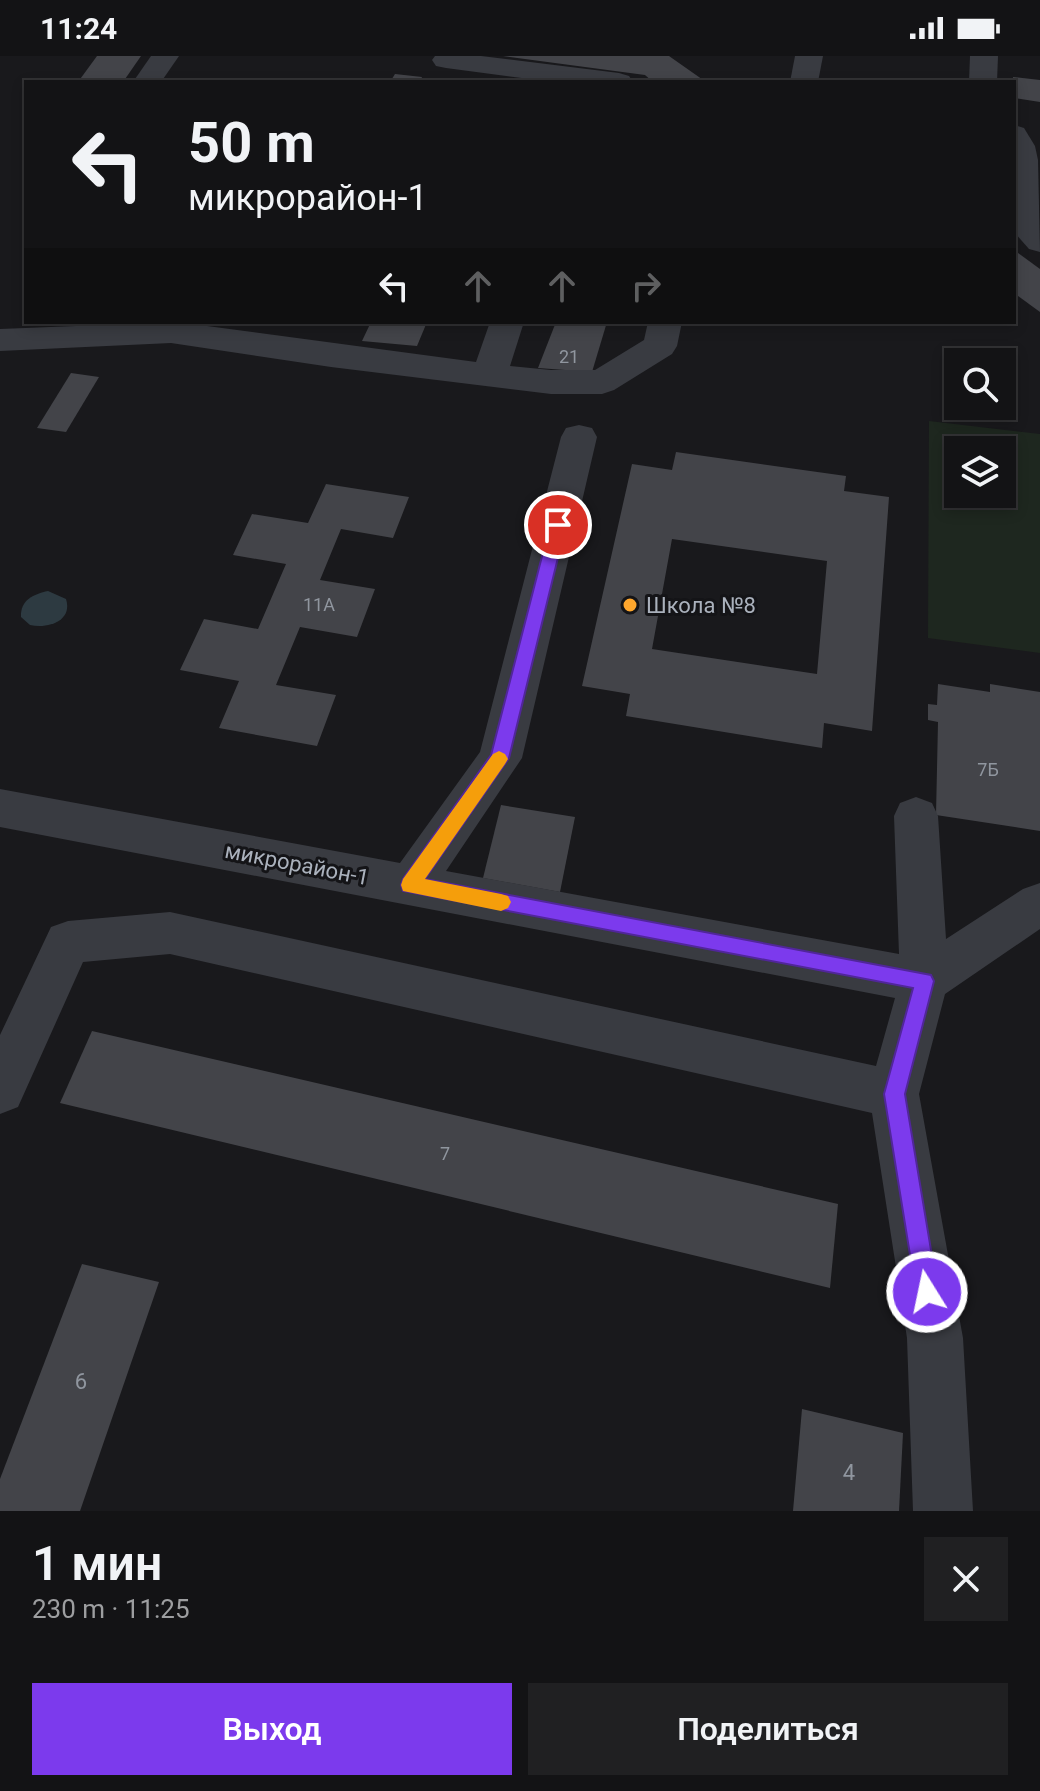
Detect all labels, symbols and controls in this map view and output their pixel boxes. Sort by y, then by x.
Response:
text: 11:24 [40,11,117,46]
text: 50 m [188,110,315,176]
icon: left [56,112,160,216]
text: микрорайон-1 [188,177,428,219]
icon: left [372,264,416,308]
icon: ahead [456,264,500,308]
icon: ahead [540,264,584,308]
icon: right [624,264,668,308]
house number: 21 [559,346,579,367]
map controls [944,348,1016,508]
button: search [944,348,1016,420]
button: layers [944,436,1016,508]
pin [524,491,592,559]
icon: arrive [536,503,580,547]
place label: Школа №8 [646,593,756,618]
house number: 11А [303,594,335,615]
marker: Школа №8 [621,596,639,614]
house number: 7Б [977,759,999,780]
street label: микрорайон-1 [223,838,371,890]
house number: 7 [440,1143,450,1164]
position arrow [885,1250,969,1334]
house number: 6 [75,1369,87,1394]
house number: 4 [843,1460,855,1485]
text: 1 мин [32,1535,162,1592]
button: close [924,1537,1008,1621]
text: 230 m · 11:25 [32,1594,190,1624]
button: Выход [32,1683,512,1775]
button: Поделиться [528,1683,1008,1775]

